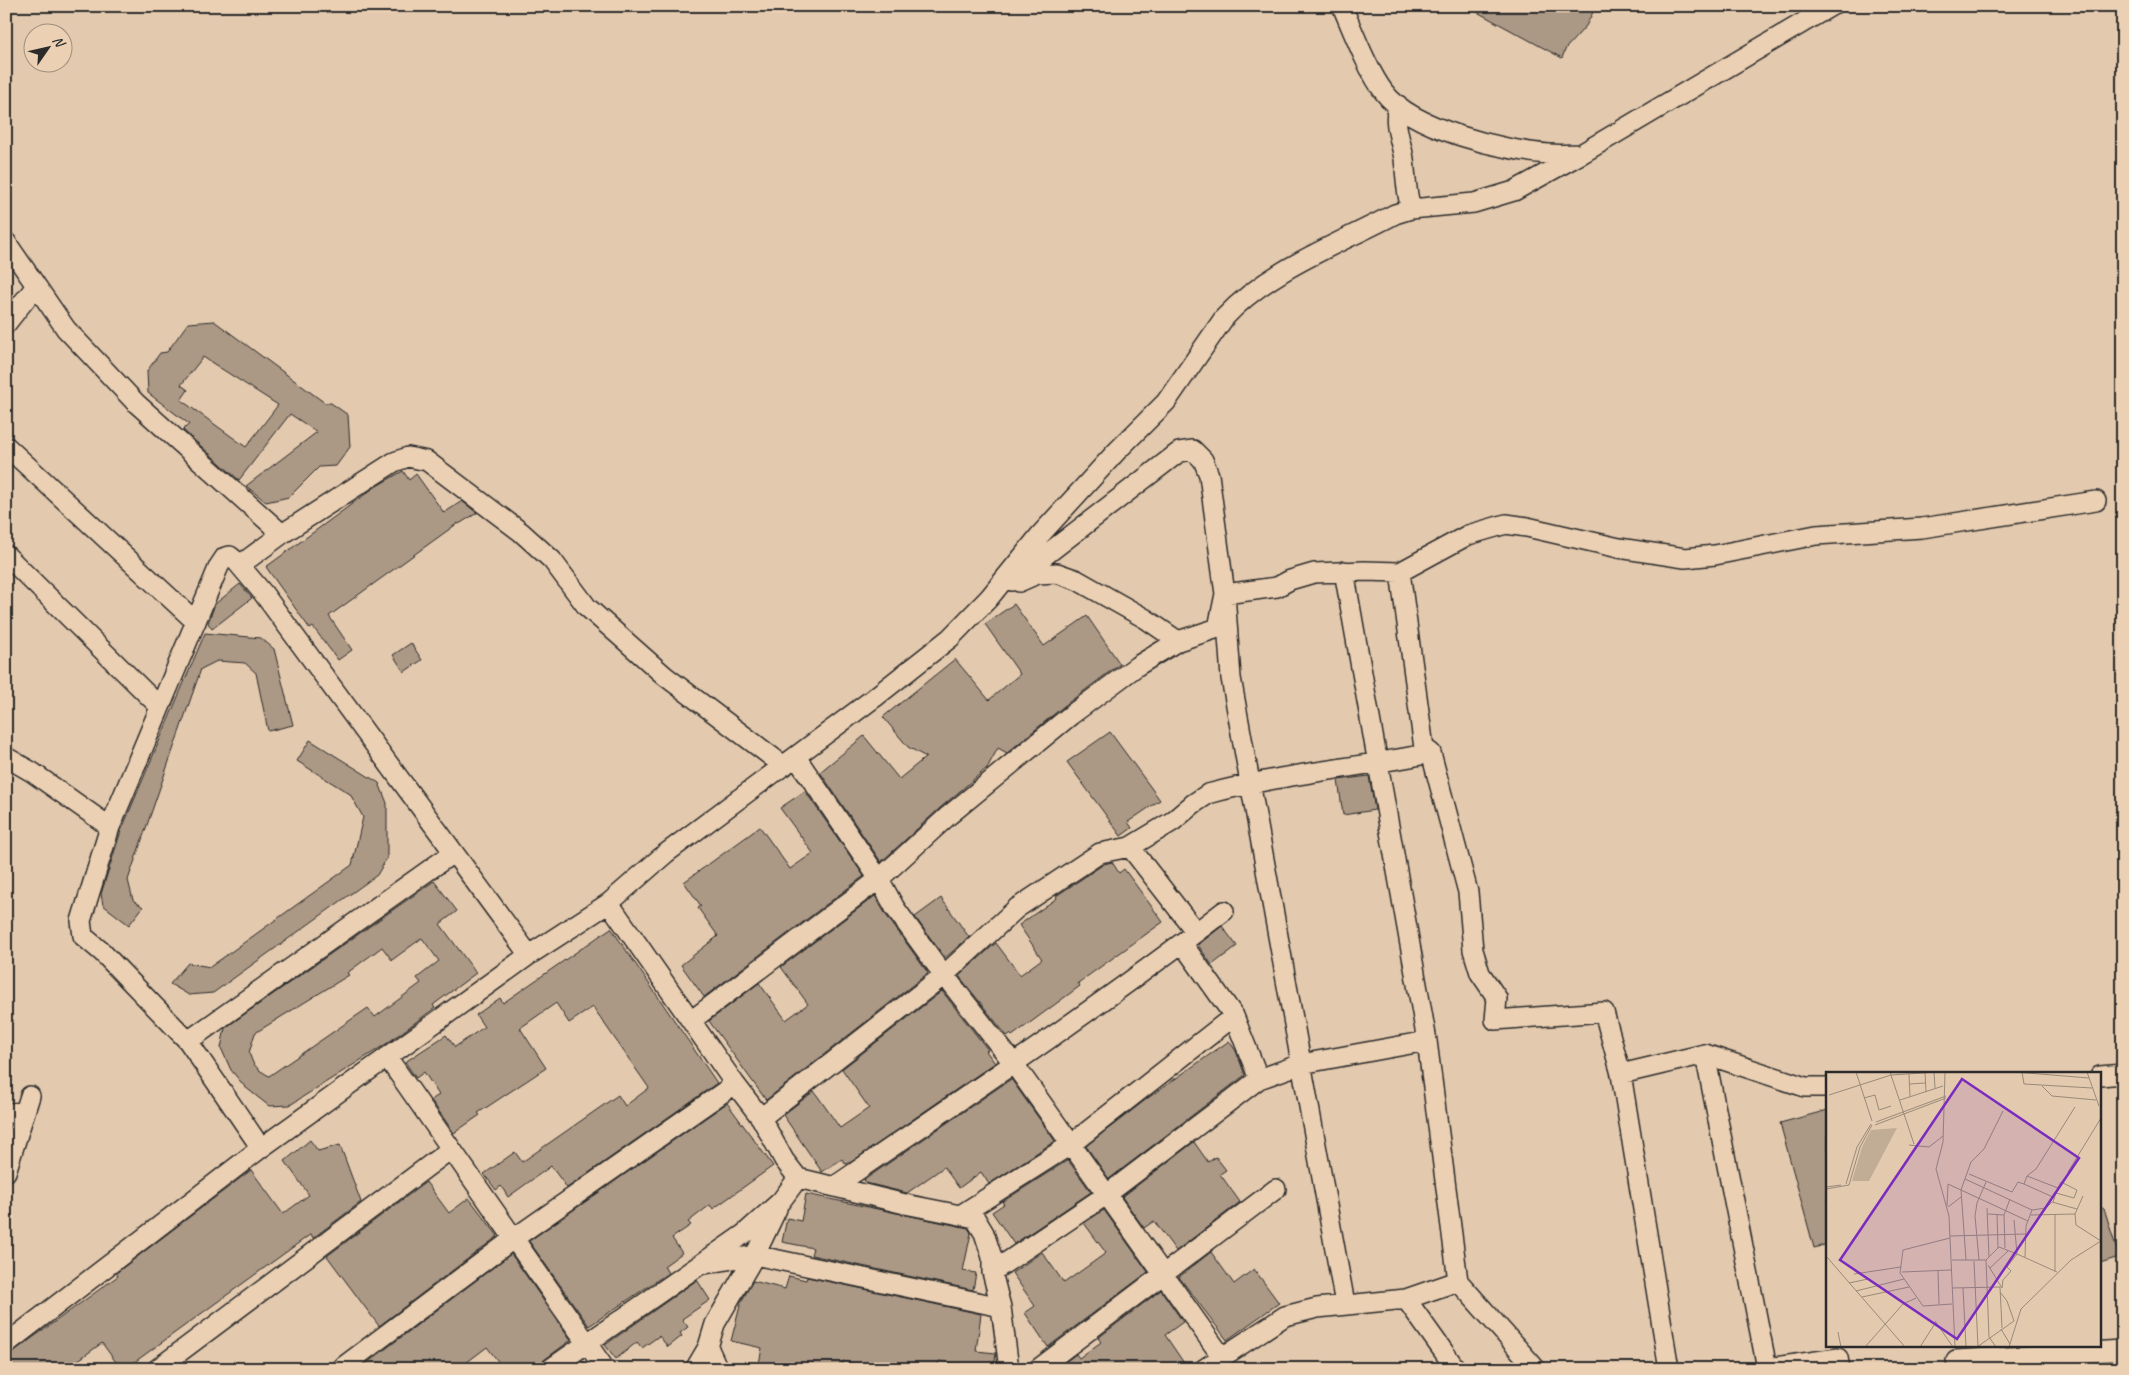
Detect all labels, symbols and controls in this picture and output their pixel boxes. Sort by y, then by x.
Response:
north arrow [22,22,72,72]
text: N [49,33,69,51]
inset map [1826,1072,2102,1348]

